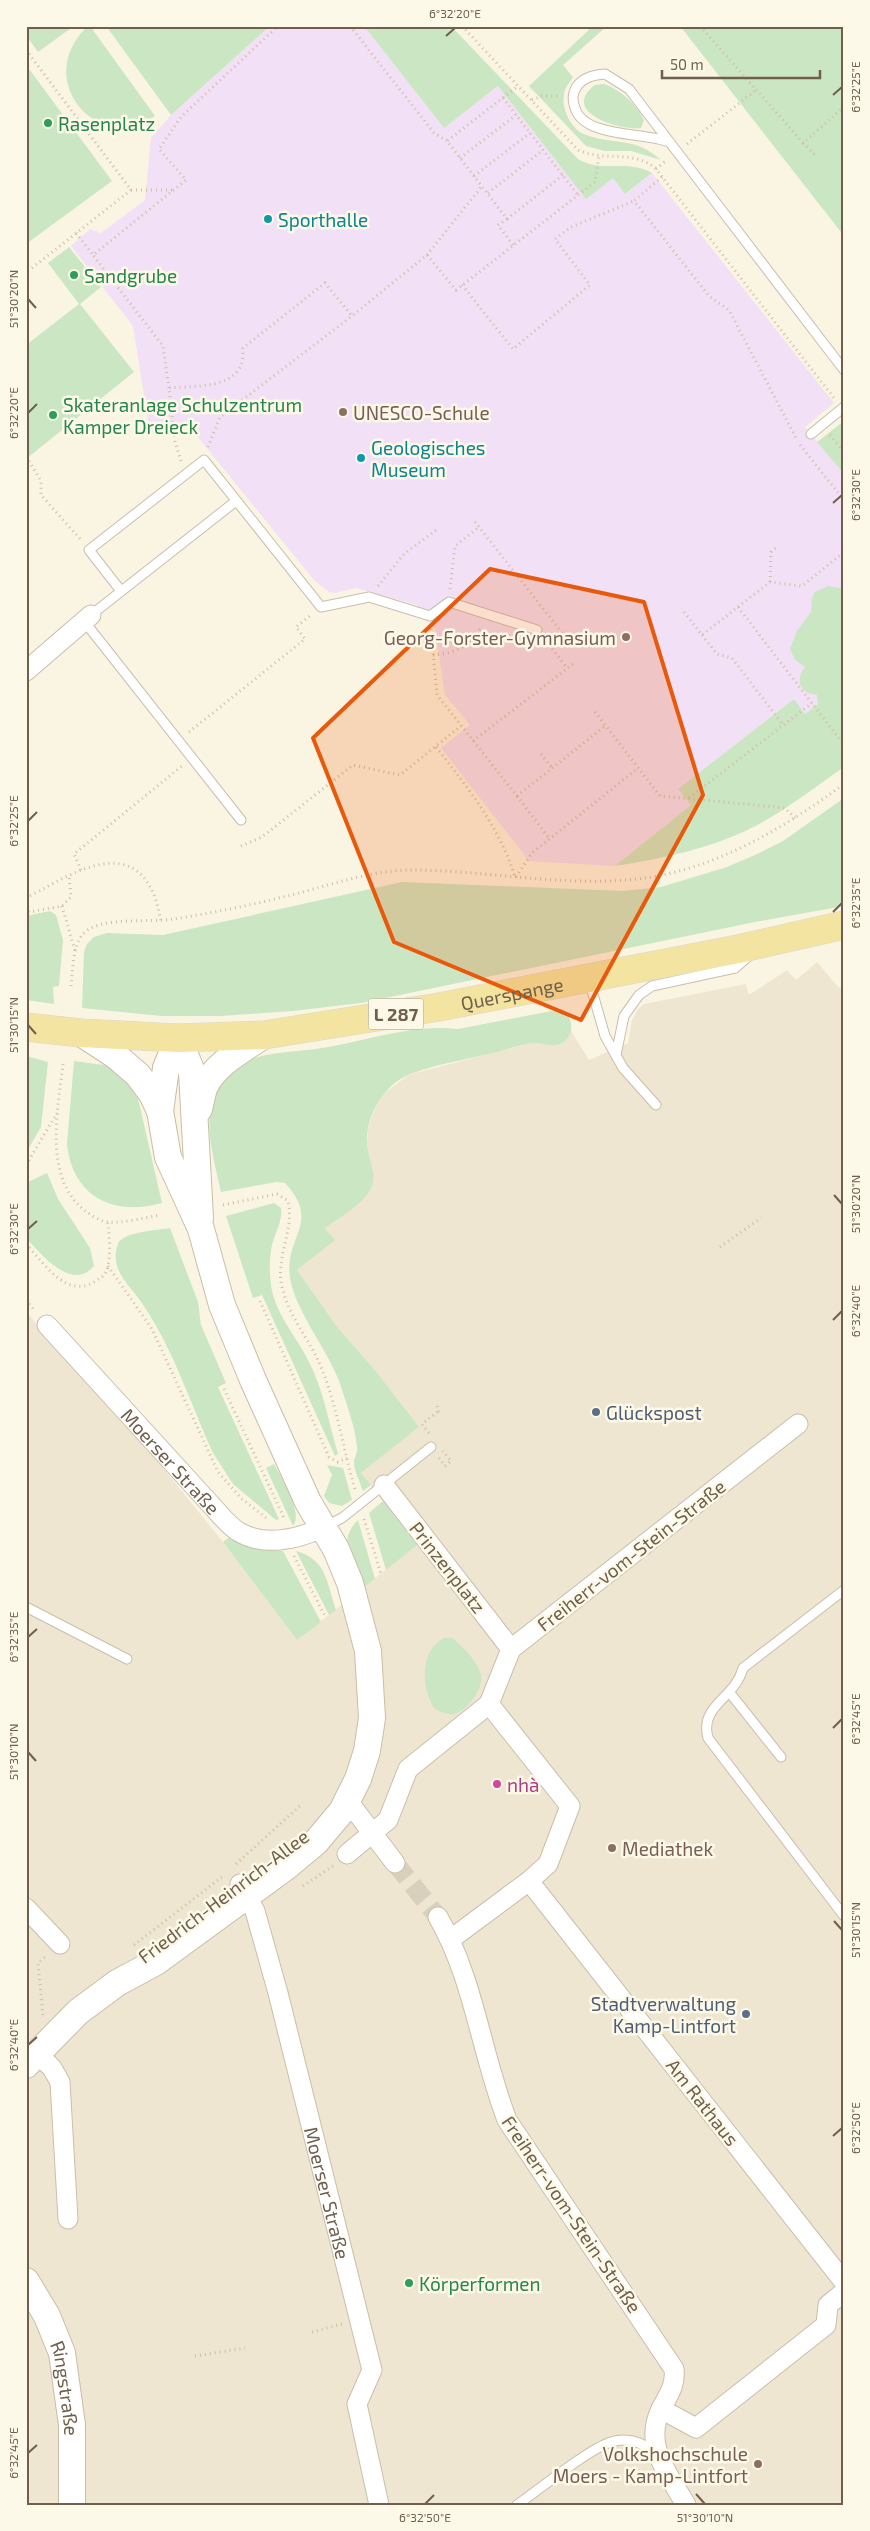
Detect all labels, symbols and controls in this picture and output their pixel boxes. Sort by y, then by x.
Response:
text: 6°32'20"E [429,6,481,20]
scale bar [662,48,820,80]
text: 50 m [670,55,704,73]
text: 6°32'25"E [848,61,862,113]
place label: Rasenplatz [58,112,155,135]
marker: Rasenplatz [42,117,54,129]
place label: Sporthalle [278,208,368,231]
marker: Sporthalle [262,213,274,225]
place label: Sandgrube [84,264,177,287]
marker: Sandgrube [68,269,80,281]
text: 51°30'20"N [6,270,20,328]
text: 6°32'20"E [6,387,20,439]
place label: Skateranlage Schulzentrum Kamper Dreieck [63,393,302,438]
place label: UNESCO-Schule [353,401,490,424]
marker: UNESCO-Schule [337,406,349,418]
marker: Skateranlage Schulzentrum Kamper Dreieck [47,409,59,421]
place label: Geologisches Museum [371,436,486,481]
marker: Geologisches Museum [355,452,367,464]
text: 6°32'30"E [848,469,862,521]
place label: Georg-Forster-Gymnasium [384,626,616,649]
marker: Georg-Forster-Gymnasium [620,631,632,643]
text: 6°32'25"E [6,795,20,847]
text: 6°32'35"E [848,877,862,929]
street label: Querspange [459,972,565,1014]
text: 51°30'15"N [6,997,20,1053]
road number: L 287 [368,999,424,1030]
text: 51°30'20"N [848,1175,862,1233]
text: 6°32'30"E [6,1203,20,1255]
text: 6°32'40"E [848,1284,862,1337]
place label: Glückspost [606,1401,702,1424]
street label: Moerser Straße [117,1403,225,1519]
marker: Glückspost [590,1406,602,1418]
street label: Freiherr-vom-Stein-Straße [532,1474,730,1636]
street label: Prinzenplatz [405,1517,491,1617]
text: 6°32'35"E [6,1611,20,1663]
text: 6°32'45"E [848,1693,862,1745]
text: 51°30'10"N [6,1724,20,1780]
place label: nhà [507,1773,540,1796]
marker: nhà [491,1778,503,1790]
street label: Friedrich-Heinrich-Allee [133,1824,313,1968]
place label: Mediathek [622,1837,713,1860]
marker: Mediathek [606,1842,618,1854]
text: 51°30'15"N [848,1902,862,1958]
place label: Stadtverwaltung Kamp-Lintfort [591,1992,736,2037]
marker: Stadtverwaltung Kamp-Lintfort [740,2008,752,2020]
text: 6°32'40"E [6,2018,20,2071]
street label: Am Rathaus [662,2054,744,2150]
text: 6°32'50"E [848,2102,862,2154]
street label: Freiherr-vom-Stein-Straße [497,2111,647,2317]
street label: Moerser Straße [300,2124,355,2261]
place label: Körperformen [419,2272,541,2295]
marker: Körperformen [403,2277,415,2289]
street label: Ringstraße [47,2337,84,2436]
text: 6°32'45"E [6,2427,20,2479]
place label: Volkshochschule Moers - Kamp-Lintfort [553,2442,748,2487]
marker: Volkshochschule Moers - Kamp-Lintfort [752,2458,764,2470]
text: 6°32'50"E [399,2510,451,2524]
text: 51°30'10"N [677,2510,733,2524]

